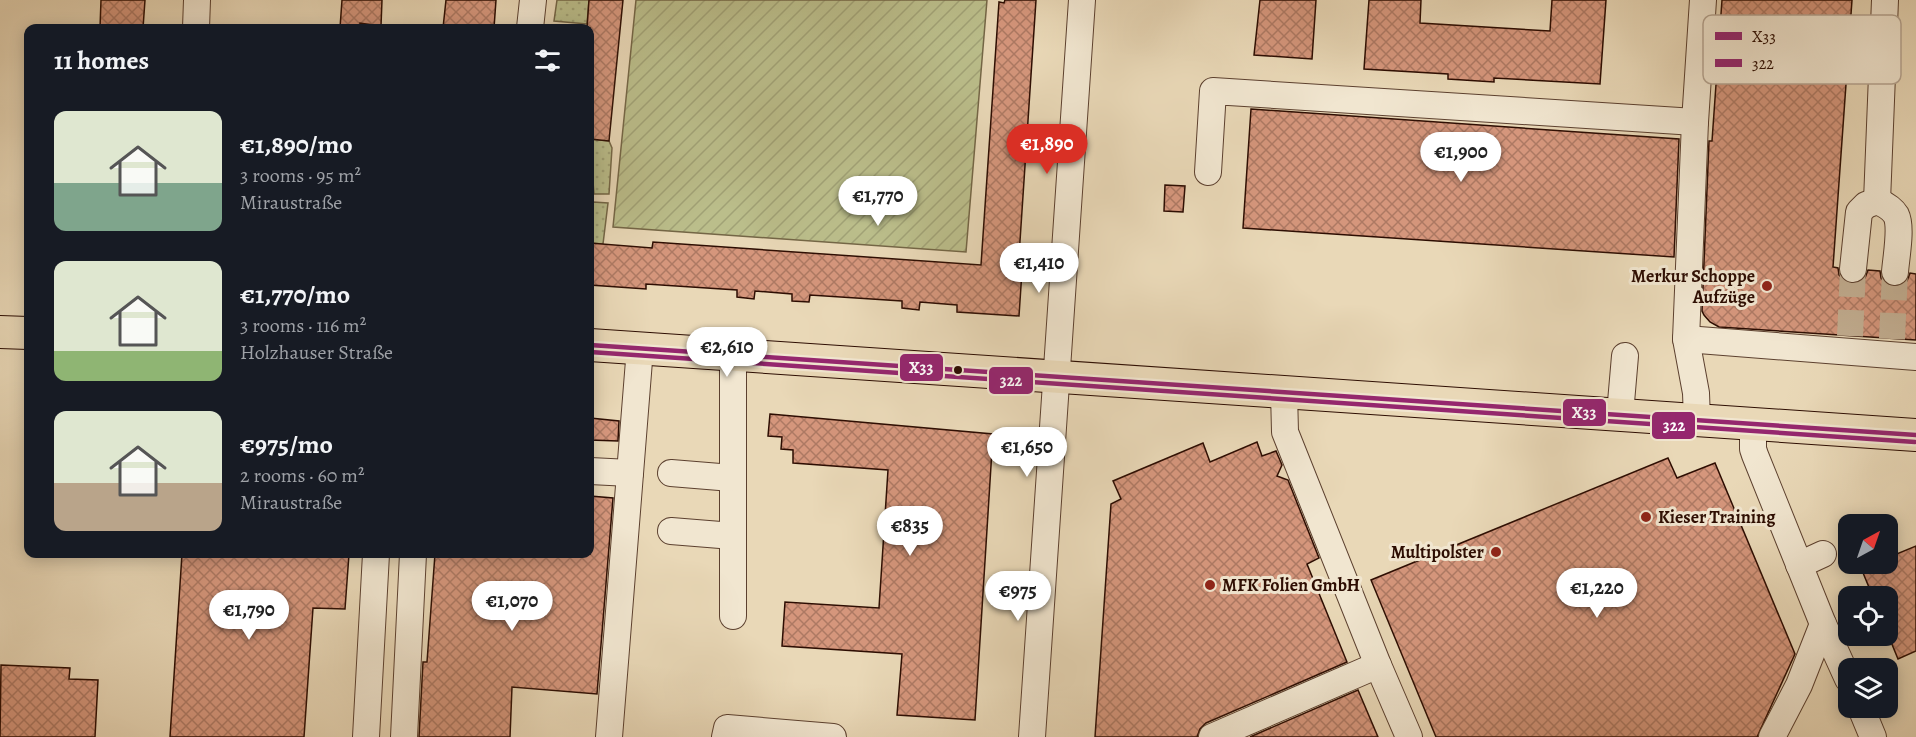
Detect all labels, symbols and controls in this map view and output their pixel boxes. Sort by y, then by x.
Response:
legend [1703,15,1901,84]
text: X33 [1752,26,1776,48]
text: 11 homes [54,43,149,78]
icon: filters [531,44,564,77]
text: 322 [1752,53,1774,75]
pin: €1,890 [998,124,1096,175]
text: €1,890/mo [240,127,353,162]
text: €1,890 [1021,130,1073,157]
pin: €1,900 [1412,132,1510,183]
icon: home [102,135,174,207]
text: €1,900 [1434,138,1488,165]
text: 3 rooms · 95 m² [240,162,361,189]
pin: €1,770 [829,176,927,227]
text: €1,770 [852,182,904,209]
text: Miraustraße [240,189,342,216]
pin: €1,410 [990,243,1088,294]
text: €1,410 [1014,249,1064,276]
place label: Merkur Schoppe Aufzüge [1631,264,1755,309]
text: €1,770/mo [240,277,350,312]
marker: Merkur Schoppe Aufzüge [1760,279,1774,293]
icon: home [102,285,174,357]
text: 3 rooms · 116 m² [240,312,366,339]
pin: €2,610 [678,327,776,378]
text: €2,610 [700,333,754,360]
text: Holzhauser Straße [240,339,393,366]
line badge: X33 [899,353,944,382]
text: X33 [909,357,933,379]
unlabelled marker [952,364,964,376]
line badge: 322 [988,366,1034,395]
text: 322 [1000,370,1022,392]
line badge: X33 [1562,398,1607,427]
text: X33 [1572,402,1596,424]
line badge: 322 [1651,411,1696,440]
text: 322 [1663,415,1685,437]
text: €975/mo [240,427,333,462]
pin: €1,650 [978,427,1076,478]
text: €1,650 [1001,433,1053,460]
icon: home [102,435,174,507]
text: 2 rooms · 60 m² [240,462,364,489]
text: Miraustraße [240,489,342,516]
place label: Kieser Training [1658,505,1776,529]
pin: €835 [874,506,946,557]
marker: Kieser Training [1639,510,1653,524]
text: €835 [891,512,929,539]
north arrow [1838,514,1898,574]
map controls [1838,514,1898,718]
place label: Multipolster [1391,540,1485,564]
marker: Multipolster [1489,545,1503,559]
pin: €1,220 [1548,568,1646,619]
pin: €975 [982,571,1054,622]
place label: MFK Folien GmbH [1222,573,1360,597]
text: €1,220 [1570,574,1624,601]
text: €975 [999,577,1037,604]
marker: MFK Folien GmbH [1203,578,1217,592]
pin: €1,070 [463,581,561,632]
button: locate [1838,586,1898,646]
text: €1,070 [486,587,538,614]
pin: €1,790 [200,590,298,641]
text: €1,790 [223,596,275,623]
button: layers [1838,658,1898,718]

